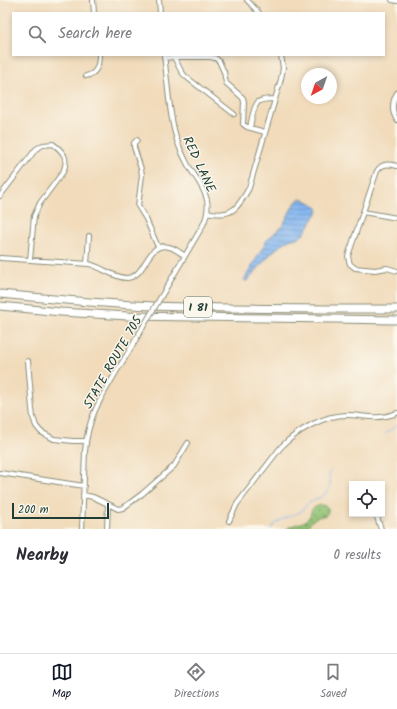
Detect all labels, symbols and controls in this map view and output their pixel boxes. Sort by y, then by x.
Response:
search box [12,12,385,56]
text: Search here [58,22,132,46]
icon: search [26,23,48,45]
north arrow [301,68,337,104]
street label: RED LANE [176,133,221,197]
road number: I 81 [184,297,212,317]
street label: STATE ROUTE 705 [78,312,149,413]
map controls [349,481,385,517]
button: locate [349,481,385,517]
scale bar [12,501,109,520]
text: 200 m [18,501,49,519]
text: Nearby [16,542,68,569]
text: 0 results [334,545,381,566]
tab: Map [51,661,73,703]
tab: Directions [174,661,219,703]
tab: Saved [320,661,346,703]

